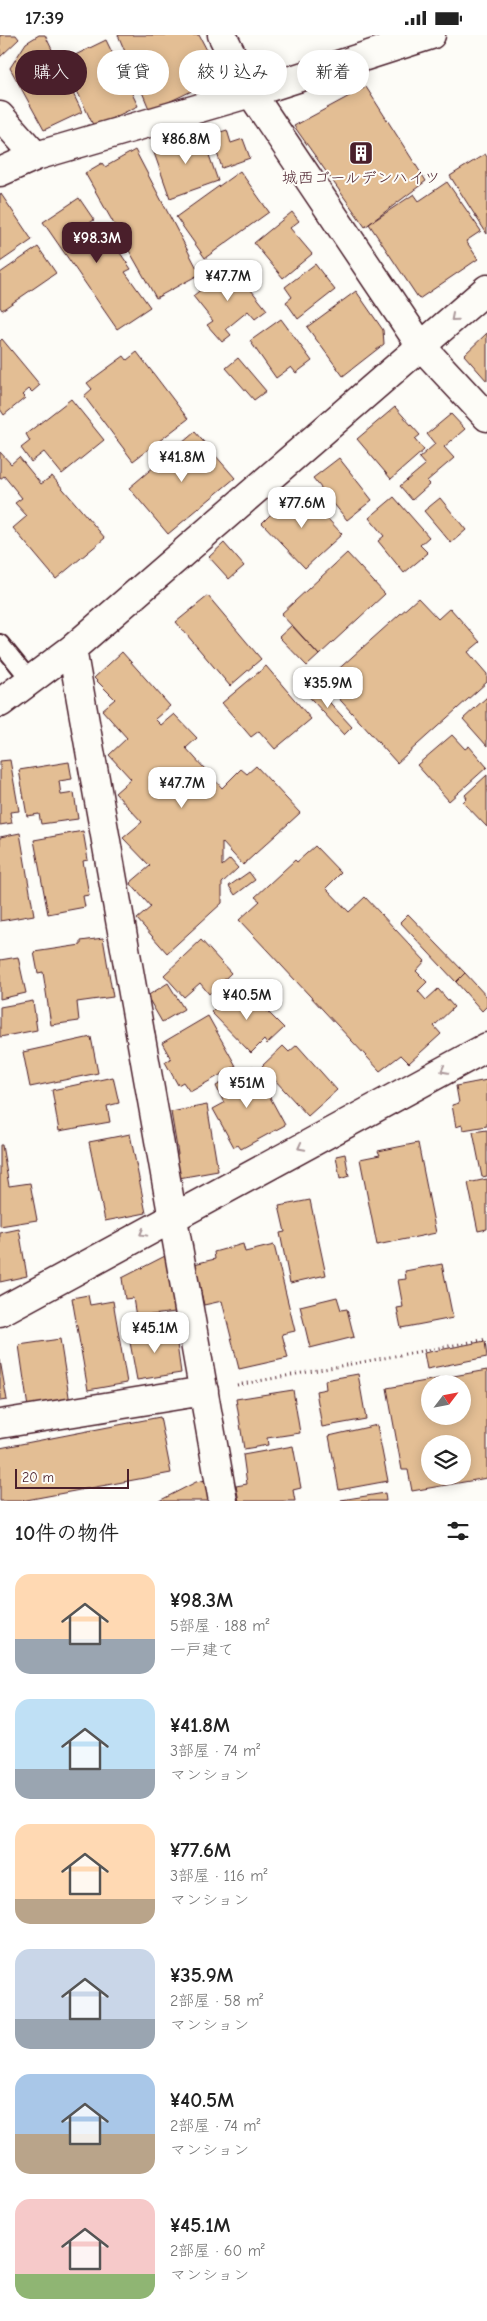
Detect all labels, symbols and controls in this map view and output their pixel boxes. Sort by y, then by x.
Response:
text: 17:39 [25,7,64,29]
chip: 購入 [15,50,87,95]
chip: 賃貸 [97,50,169,95]
chip: 絞り込み [179,50,287,95]
chip: 新着 [297,50,369,95]
pin: ¥86.8M [145,123,227,165]
text: ¥86.8M [162,130,210,148]
building icon: 城西ゴールデンハイツ [348,140,374,166]
place label: 城西ゴールデンハイツ [282,169,440,187]
pin: ¥98.3M [56,221,138,264]
text: ¥98.3M [73,229,121,247]
pin: ¥47.7M [187,259,269,302]
text: ¥47.7M [205,267,251,285]
one-way arrow [450,312,459,321]
pin: ¥41.8M [141,441,223,483]
text: ¥41.8M [159,448,205,466]
pin: ¥77.6M [261,487,343,529]
text: ¥77.6M [279,494,325,512]
pin: ¥35.9M [287,667,369,709]
text: ¥35.9M [304,674,352,692]
pin: ¥47.7M [141,767,223,809]
text: ¥47.7M [159,774,205,792]
pin: ¥40.5M [206,979,288,1021]
text: ¥40.5M [223,986,271,1004]
one-way arrow [440,1064,449,1074]
pin: ¥51M [217,1067,277,1109]
text: ¥51M [229,1074,265,1092]
one-way arrow [298,1141,307,1151]
one-way arrow [140,1227,149,1237]
pin: ¥45.1M [114,1311,196,1354]
text: ¥45.1M [132,1319,178,1337]
north arrow [421,1375,471,1425]
map controls [421,1375,471,1485]
button: layers [421,1435,471,1485]
scale bar [15,1466,129,1489]
text: 20 m [22,1469,54,1486]
icon: filters [444,1517,472,1545]
text: 10件の物件 [15,1521,119,1545]
text: ¥98.3M [170,1588,233,1612]
icon: home [55,1594,115,1654]
text: 5部屋 · 188 m² [170,1617,270,1635]
text: 一戸建て [170,1641,234,1659]
text: ¥41.8M [170,1713,230,1737]
icon: home [55,1719,115,1779]
text: 3部屋 · 74 m² [170,1742,260,1760]
text: マンション [170,1766,249,1784]
text: ¥77.6M [170,1838,231,1862]
icon: home [55,1844,115,1904]
text: 3部屋 · 116 m² [170,1867,268,1885]
text: マンション [170,1891,249,1909]
text: ¥35.9M [170,1963,234,1987]
icon: home [55,1969,115,2029]
text: 2部屋 · 58 m² [170,1992,263,2010]
text: マンション [170,2016,249,2034]
text: ¥40.5M [170,2088,234,2112]
icon: home [55,2094,115,2154]
text: 2部屋 · 74 m² [170,2117,260,2135]
text: マンション [170,2141,249,2159]
text: ¥45.1M [170,2213,230,2237]
icon: home [55,2219,115,2279]
text: 2部屋 · 60 m² [170,2242,265,2260]
text: マンション [170,2266,249,2284]

